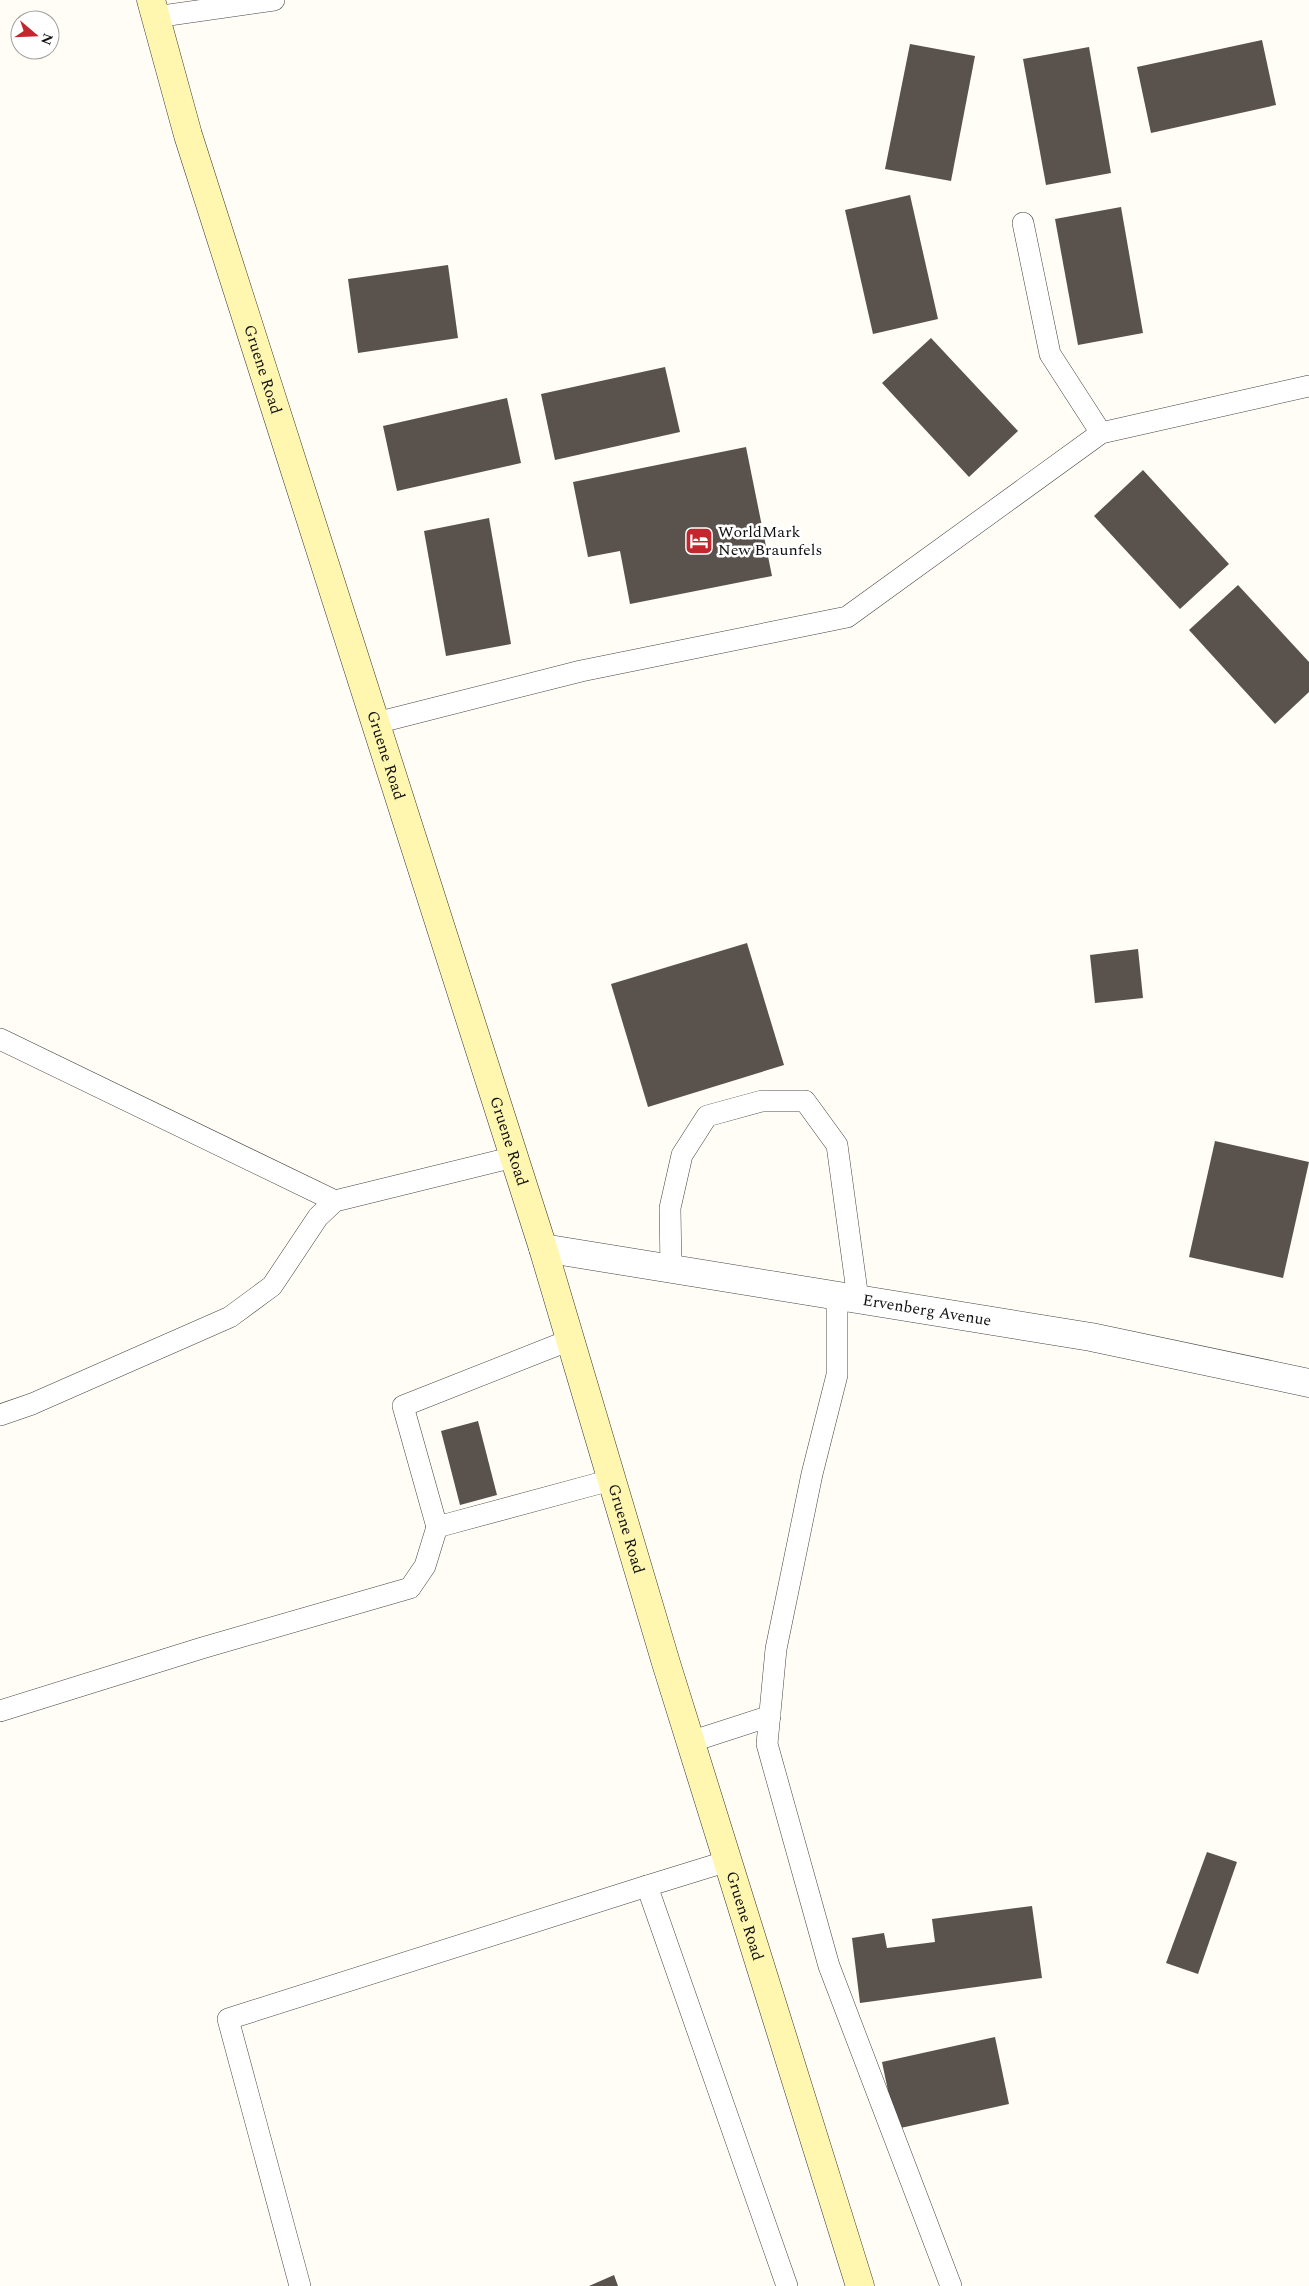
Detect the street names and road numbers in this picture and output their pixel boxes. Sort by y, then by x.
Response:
street label: Gruene Road [237,322,288,417]
street label: Gruene Road [360,707,411,803]
street label: Gruene Road [483,1093,534,1189]
street label: Ervenberg Avenue [861,1288,993,1333]
street label: Gruene Road [602,1481,651,1577]
street label: Gruene Road [720,1868,770,1964]

